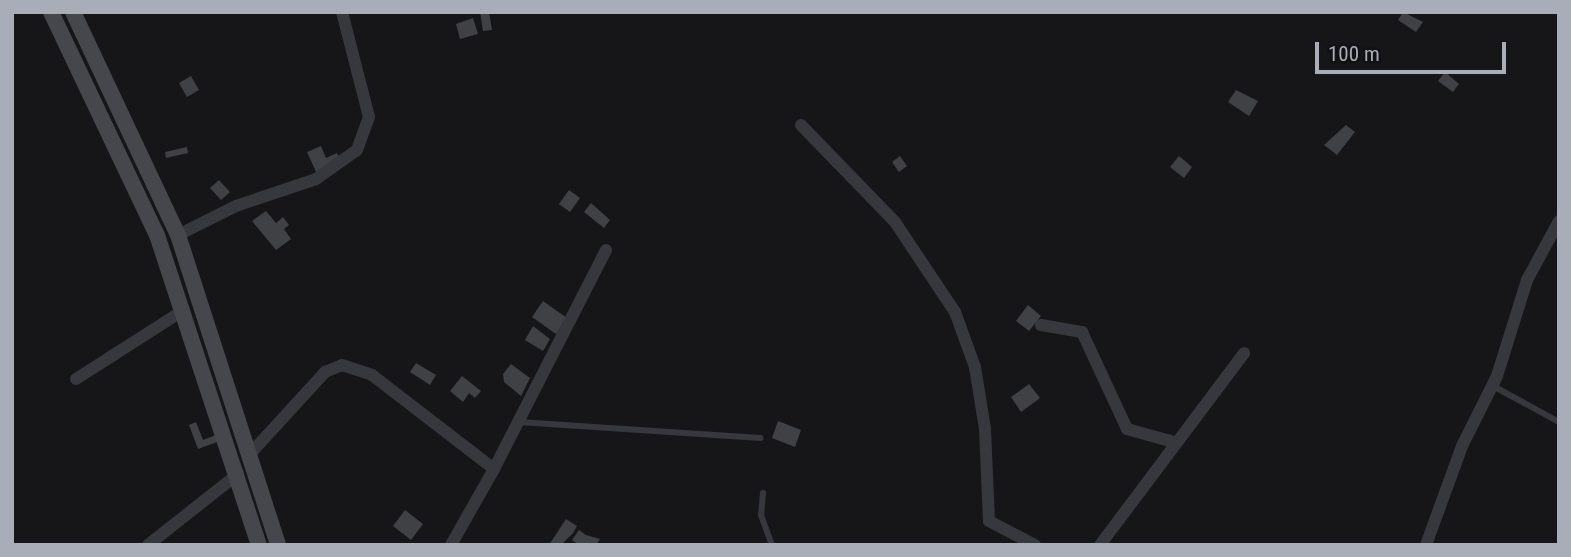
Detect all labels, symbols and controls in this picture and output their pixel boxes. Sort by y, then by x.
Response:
scale bar [1319,28,1510,72]
text: 100 m [1328,42,1380,66]

